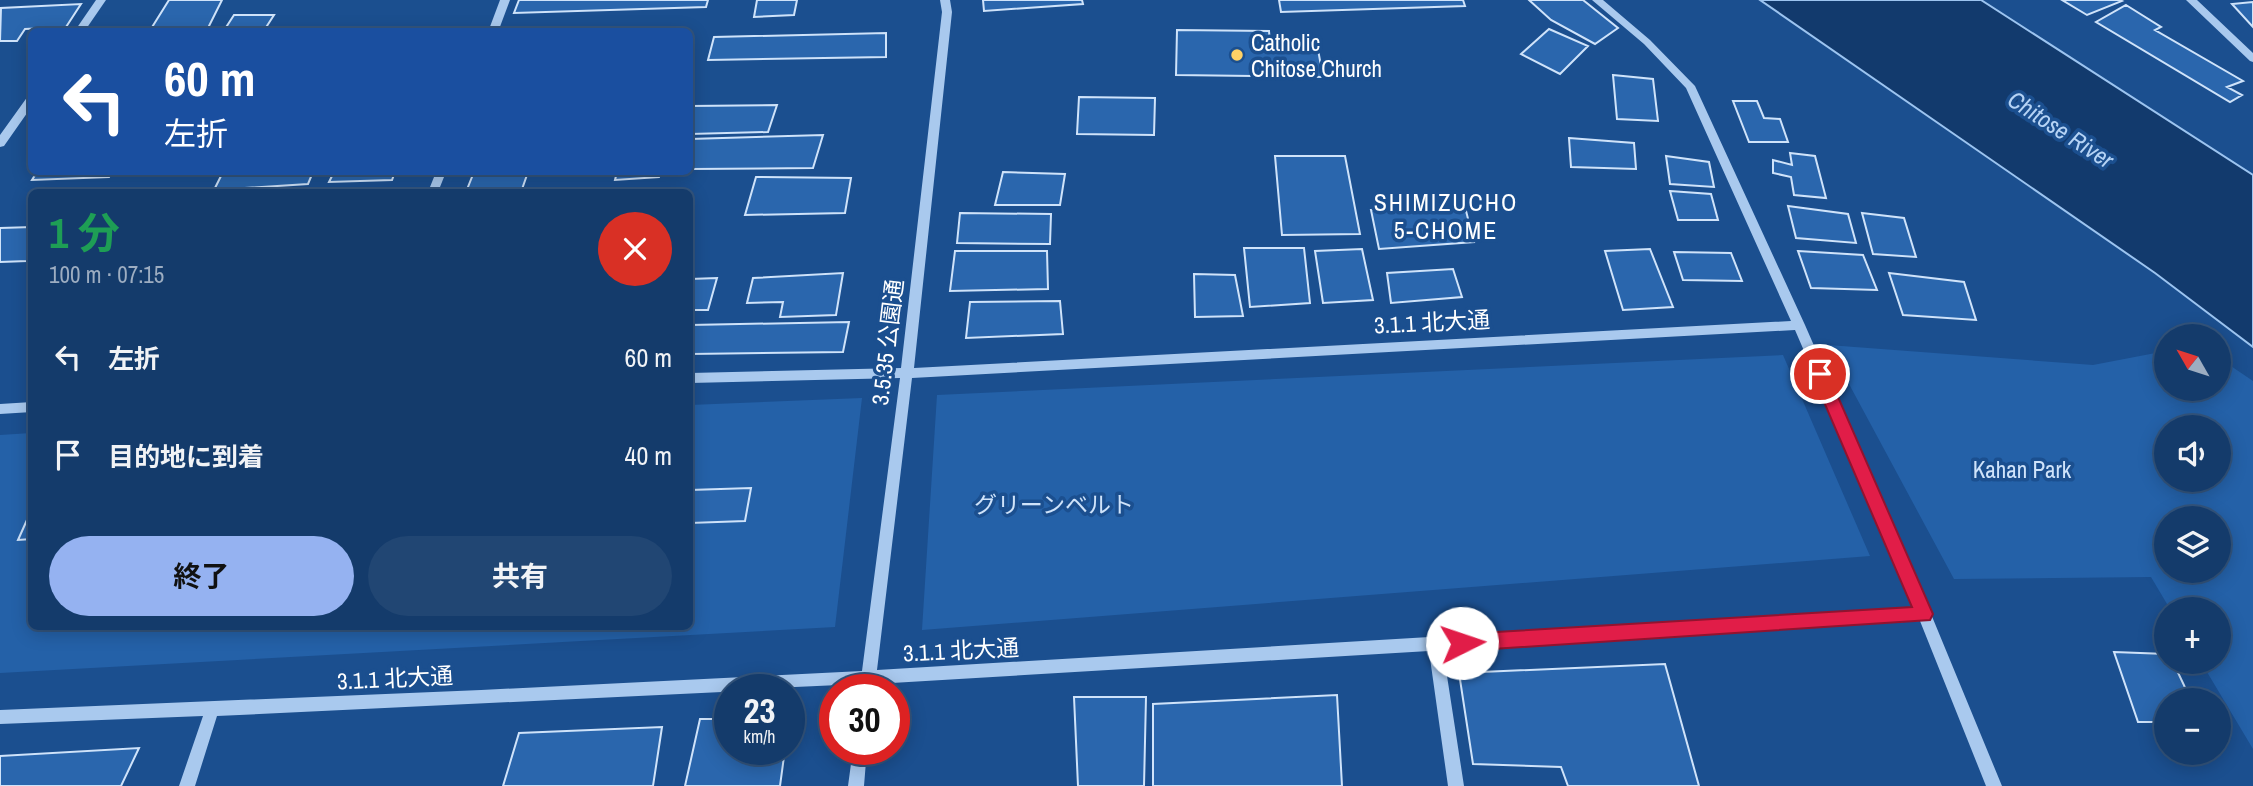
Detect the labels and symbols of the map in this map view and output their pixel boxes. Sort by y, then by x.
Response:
place label: Catholic Chitose Church [1251,27,1382,84]
marker: Catholic Chitose Church [1229,47,1245,63]
water label: Chitose River [2002,83,2121,176]
district label: SHIMIZUCHO 5-CHOME [1374,186,1518,246]
street label: 3.5.35 公園通 [864,277,910,407]
street label: 3.1.1 北大通 [1373,303,1491,341]
north arrow [2154,324,2231,401]
pin [1790,344,1850,404]
park label: Kahan Park [1973,454,2072,485]
park label: グリーンベルト [974,489,1134,520]
position arrow [1425,606,1499,680]
street label: 3.1.1 北大通 [902,631,1020,669]
street label: 3.1.1 北大通 [336,659,454,697]
speed limit sign: 30 [819,674,910,765]

